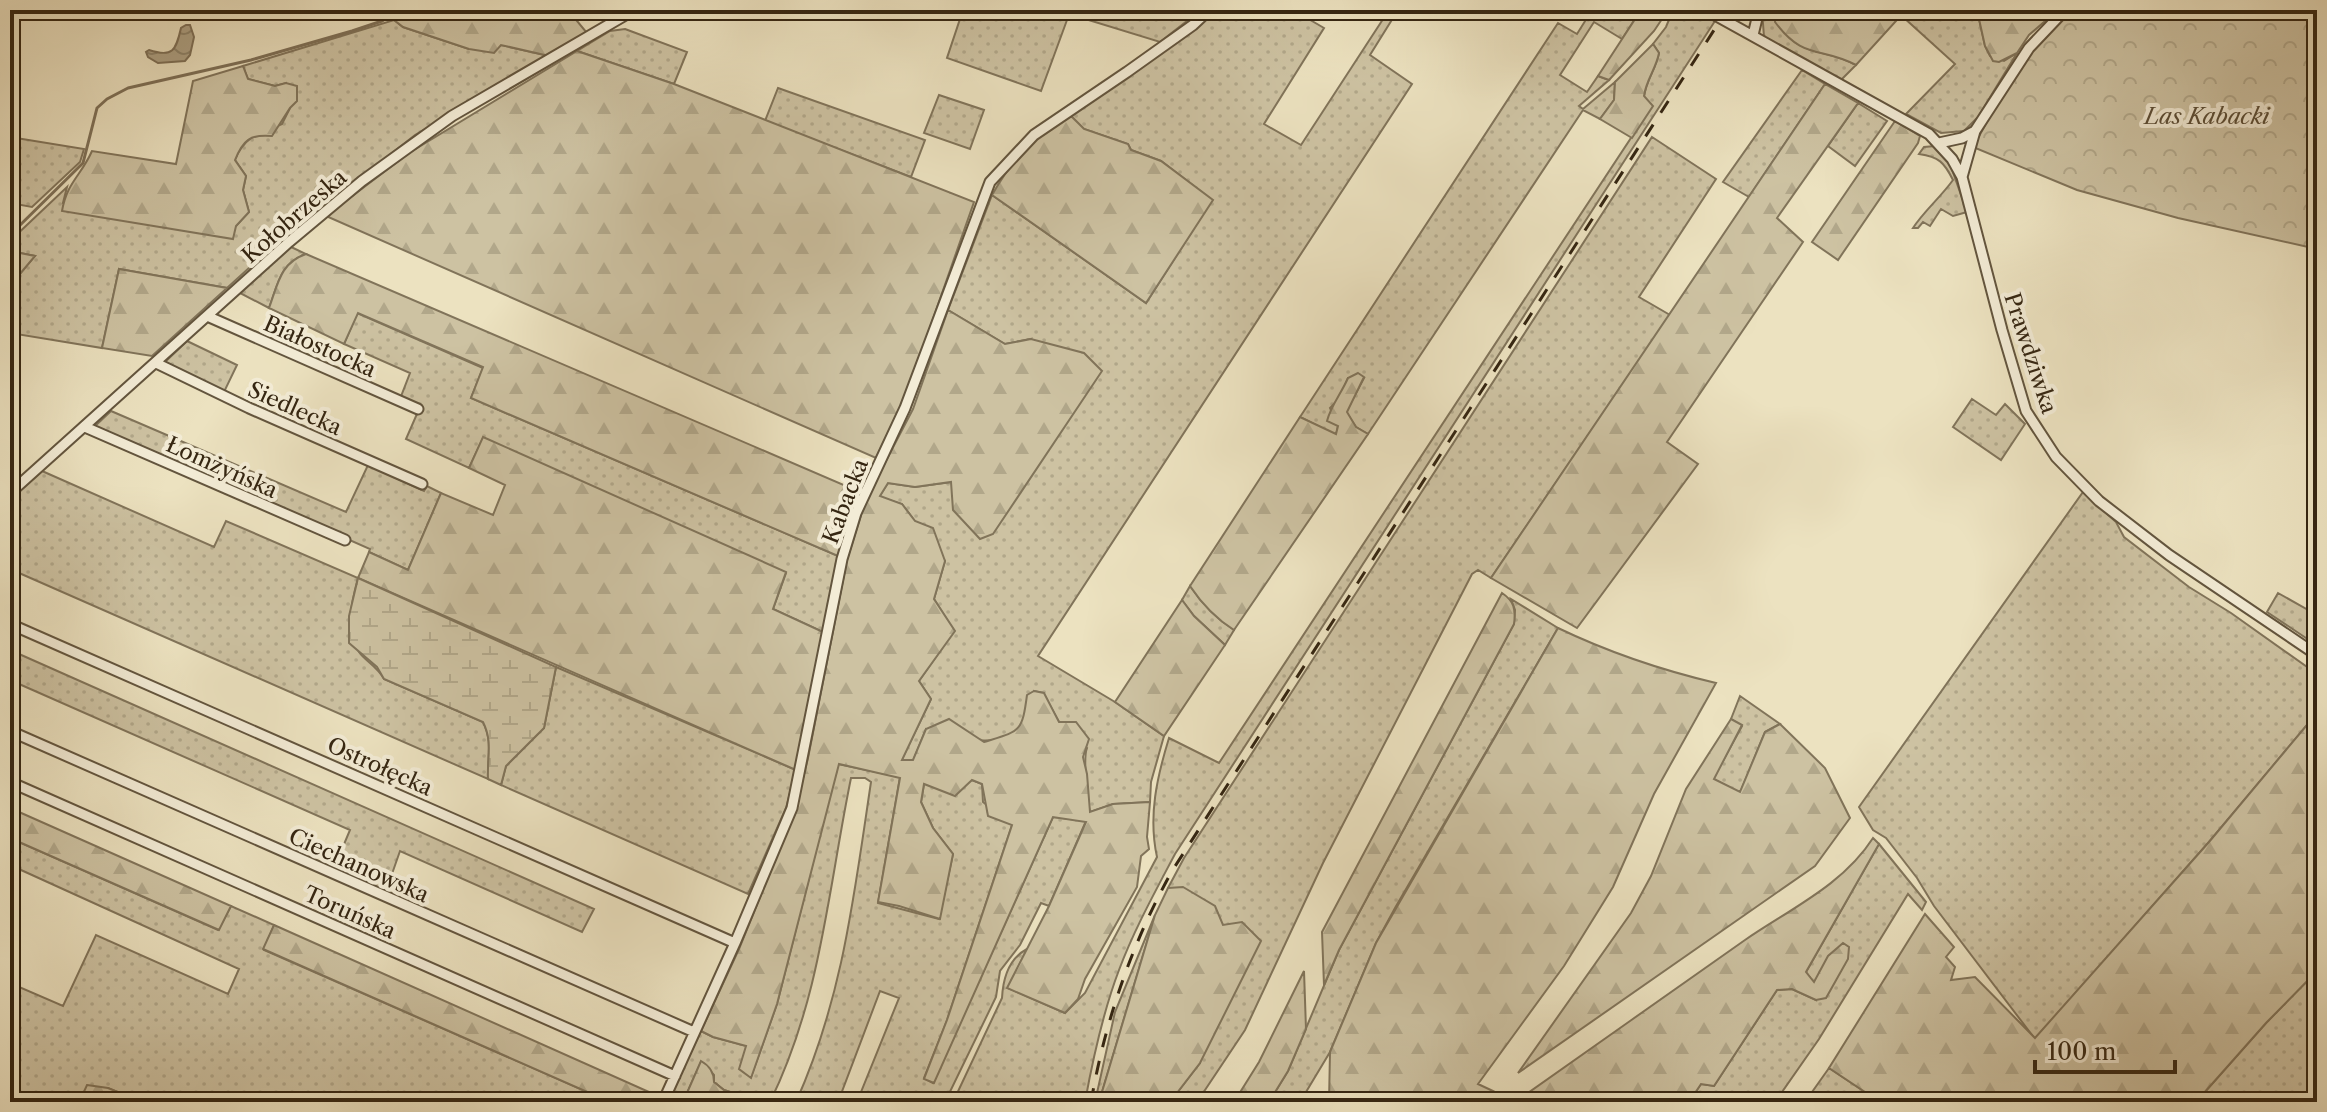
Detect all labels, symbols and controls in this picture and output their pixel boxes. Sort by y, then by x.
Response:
park label: Las Kabacki [2143,103,2271,130]
street label: Kołobrzeska [237,163,352,269]
street label: Prawdziwka [1998,289,2063,417]
street label: Białostocka [260,310,380,383]
street label: Siedlecka [244,376,346,441]
street label: Łomżyńska [162,431,282,504]
street label: Kabacka [817,454,874,548]
street label: Ostrołęcka [323,731,437,802]
street label: Ciechanowska [284,822,434,909]
street label: Toruńska [300,880,400,945]
scale bar [2035,1024,2175,1074]
text: 100 m [2047,1037,2116,1066]

